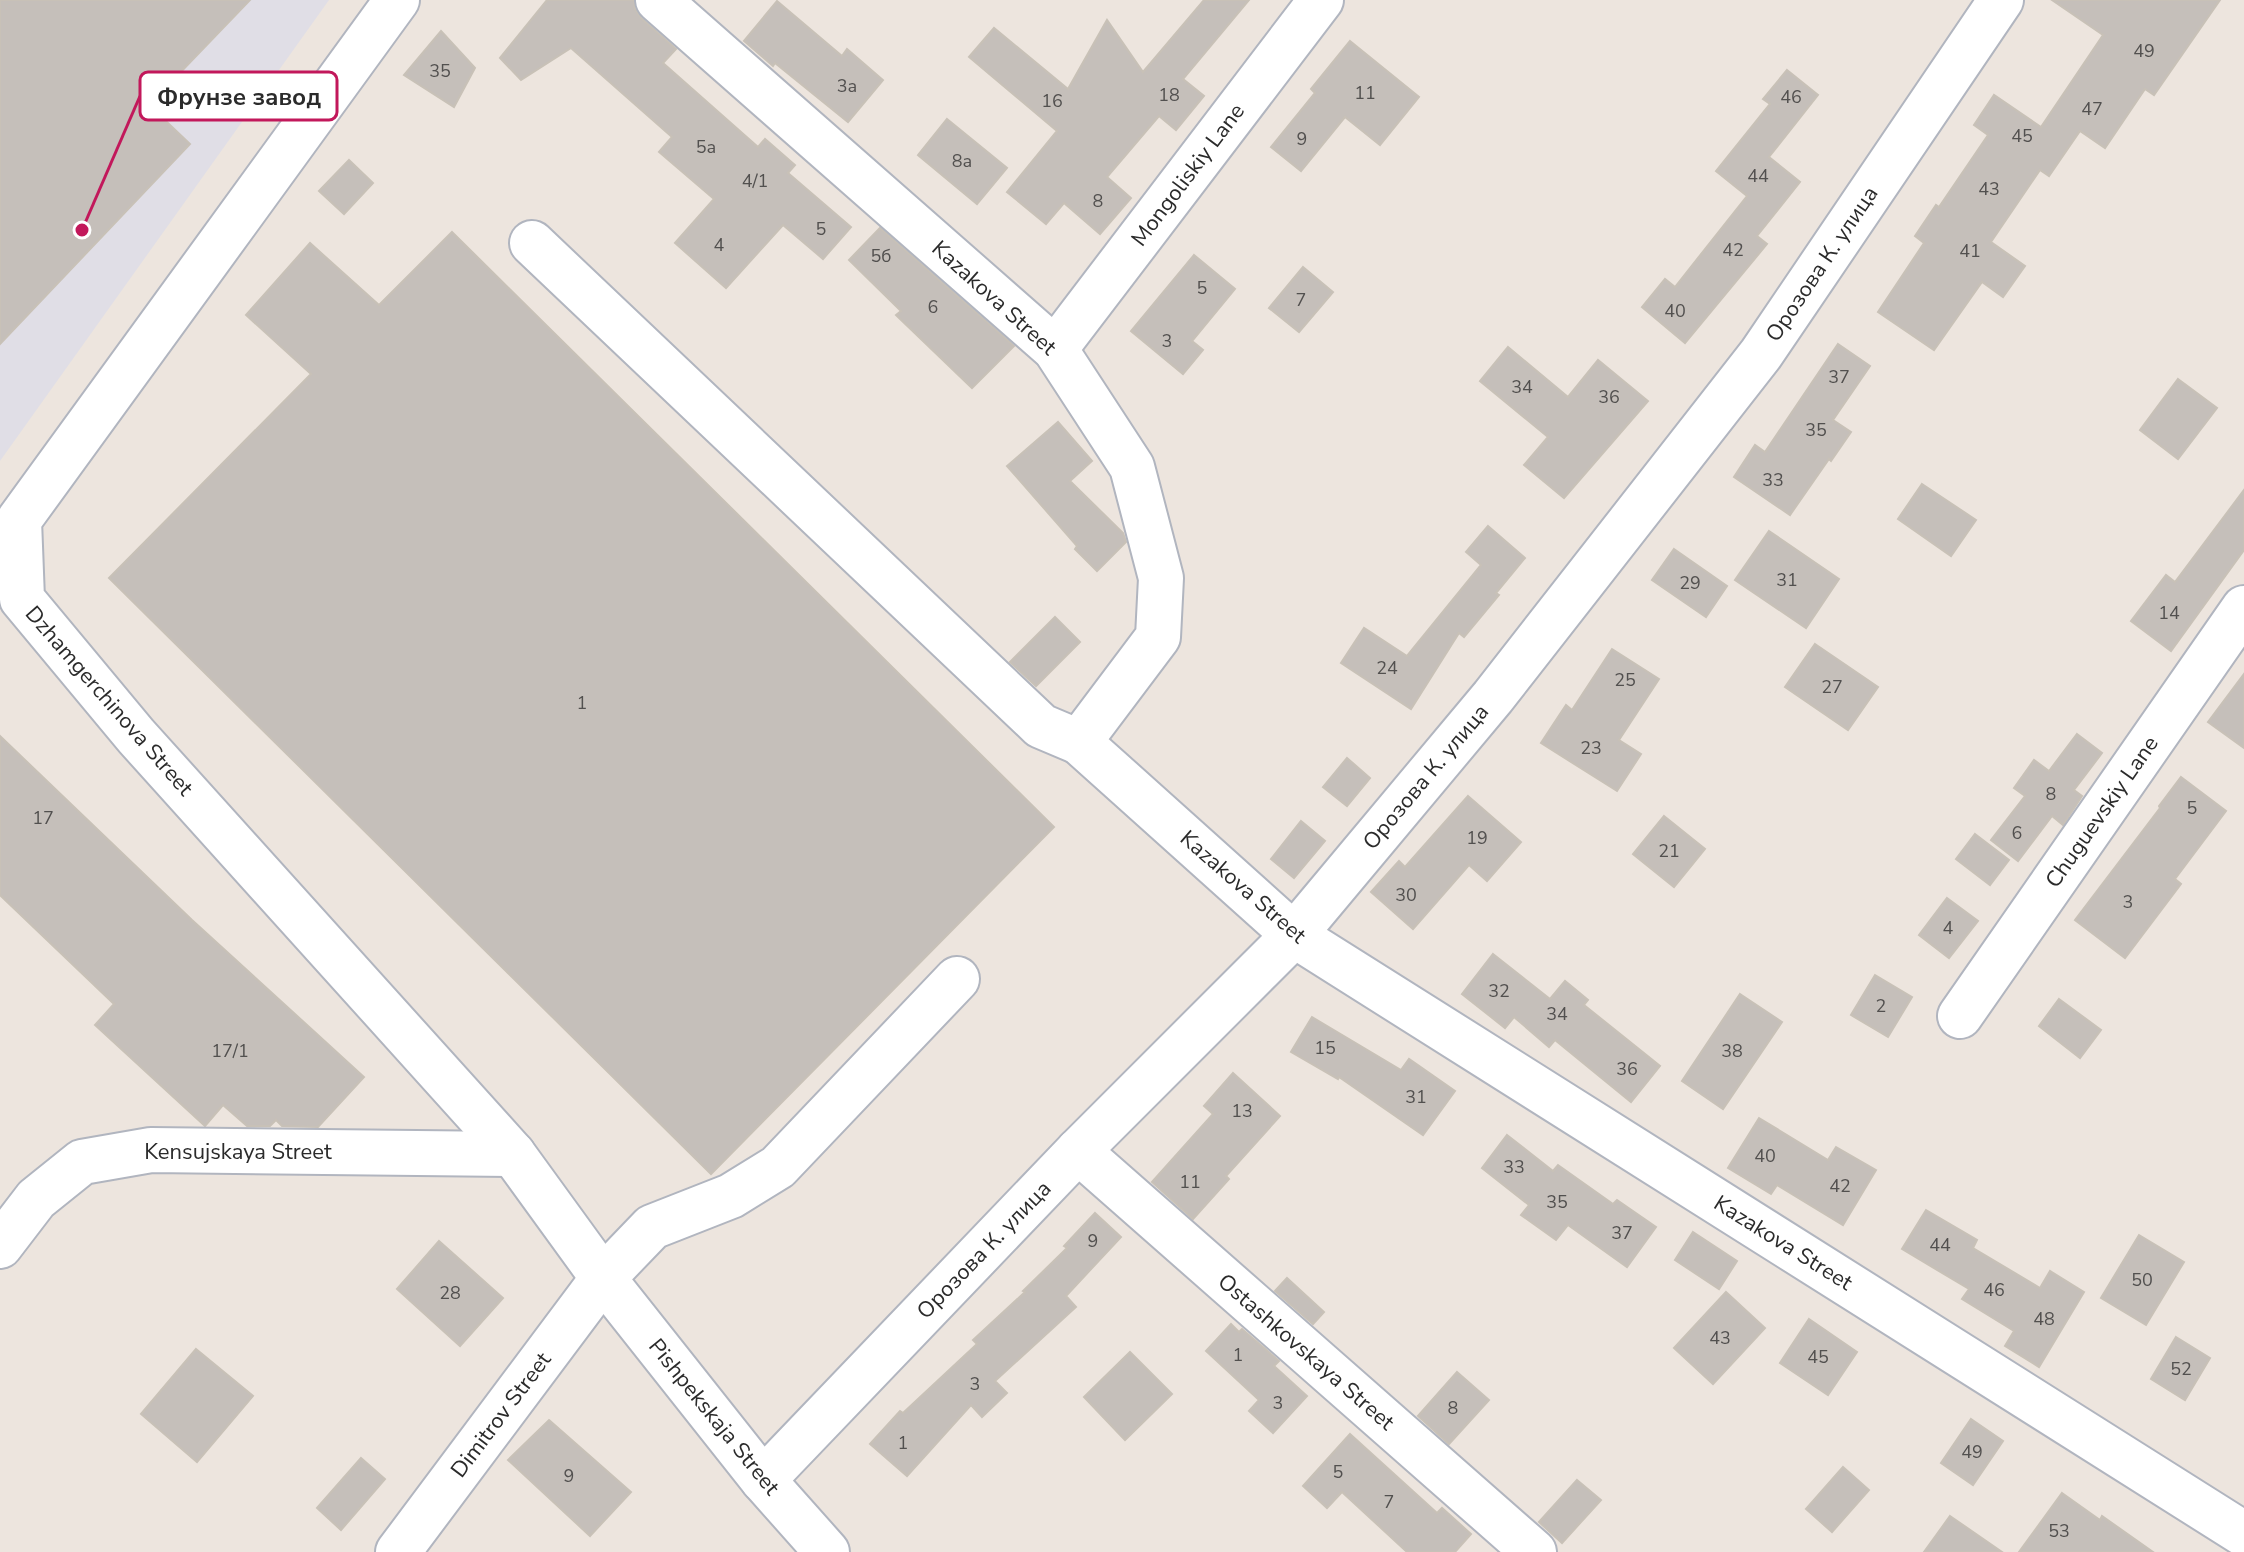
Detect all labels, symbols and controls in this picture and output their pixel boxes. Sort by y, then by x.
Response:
house number: 49 [2133,39,2155,63]
house number: 35 [429,59,451,83]
callout: Фрунзе завод [140,72,337,120]
house number: 3а [837,74,857,98]
text: Фрунзе завод [157,81,321,113]
house number: 11 [1354,81,1376,105]
house number: 18 [1158,83,1180,107]
house number: 46 [1780,85,1802,109]
house number: 16 [1041,89,1063,113]
street label: Mongoliskiy Lane [1124,97,1252,253]
house number: 47 [2081,97,2103,121]
house number: 45 [2011,124,2033,148]
house number: 9 [1297,127,1307,151]
house number: 5а [696,135,716,159]
house number: 8а [952,149,972,173]
house number: 44 [1747,164,1769,188]
house number: 4/1 [742,169,768,193]
house number: 43 [1978,177,2000,201]
street label: Орозова К. улица [1759,180,1885,348]
house number: 8 [1093,189,1103,213]
house number: 5 [816,217,826,241]
house number: 4 [714,233,725,257]
street label: Kazakova Street [925,234,1063,362]
house number: 42 [1722,238,1744,262]
house number: 41 [1959,239,1981,263]
house number: 5б [871,244,892,268]
house number: 5 [1197,276,1207,300]
house number: 7 [1296,288,1306,312]
house number: 6 [928,295,938,319]
house number: 40 [1664,299,1686,323]
house number: 3 [1162,329,1172,353]
house number: 37 [1828,365,1850,389]
house number: 34 [1511,375,1533,399]
house number: 36 [1598,385,1620,409]
house number: 35 [1805,418,1827,442]
house number: 33 [1762,468,1784,492]
house number: 31 [1776,568,1798,592]
house number: 29 [1679,571,1701,595]
street label: Dzhamgerchinova Street [18,600,200,803]
house number: 14 [2158,601,2180,625]
house number: 24 [1376,656,1398,680]
house number: 25 [1614,668,1636,692]
house number: 27 [1821,675,1843,699]
house number: 1 [577,691,587,715]
street label: Орозова К. улица [1356,698,1496,856]
street label: Chuguevskiy Lane [2038,730,2166,894]
house number: 23 [1580,736,1602,760]
house number: 8 [2046,782,2056,806]
house number: 5 [2187,796,2197,820]
house number: 17 [32,806,54,830]
house number: 6 [2012,821,2022,845]
street label: Kazakova Street [1173,824,1313,950]
house number: 19 [1466,826,1488,850]
house number: 21 [1658,839,1680,863]
house number: 30 [1395,883,1417,907]
house number: 3 [2123,890,2133,914]
house number: 4 [1943,916,1954,940]
house number: 32 [1488,979,1510,1003]
house number: 2 [1876,994,1886,1018]
house number: 34 [1546,1002,1568,1026]
house number: 15 [1314,1036,1336,1060]
house number: 17/1 [211,1039,249,1063]
house number: 38 [1721,1039,1743,1063]
house number: 36 [1616,1057,1638,1081]
house number: 31 [1405,1085,1427,1109]
house number: 13 [1231,1099,1253,1123]
street label: Kensujskaya Street [144,1137,332,1167]
house number: 40 [1754,1144,1776,1168]
house number: 33 [1503,1155,1525,1179]
house number: 11 [1179,1170,1201,1194]
street label: Орозова К. улица [910,1174,1058,1326]
house number: 42 [1829,1174,1851,1198]
street label: Kazakova Street [1708,1188,1858,1298]
house number: 35 [1546,1190,1568,1214]
house number: 37 [1611,1221,1633,1245]
house number: 9 [1088,1229,1098,1253]
house number: 44 [1929,1233,1951,1257]
street label: Ostashkovskaya Street [1211,1267,1401,1437]
house number: 50 [2131,1268,2153,1292]
house number: 46 [1983,1278,2005,1302]
house number: 28 [439,1281,461,1305]
house number: 48 [2033,1307,2055,1331]
house number: 43 [1709,1326,1731,1350]
street label: Pishpekskaja Street [642,1333,787,1502]
house number: 1 [1233,1343,1243,1367]
house number: 45 [1807,1345,1829,1369]
street label: Dimitrov Street [444,1346,558,1484]
house number: 52 [2170,1357,2192,1381]
house number: 3 [970,1372,980,1396]
house number: 3 [1273,1391,1283,1415]
house number: 8 [1448,1396,1458,1420]
house number: 1 [898,1431,908,1455]
house number: 49 [1961,1440,1983,1464]
house number: 5 [1333,1460,1343,1484]
house number: 9 [564,1464,574,1488]
house number: 7 [1384,1490,1394,1514]
house number: 53 [2048,1519,2070,1543]

